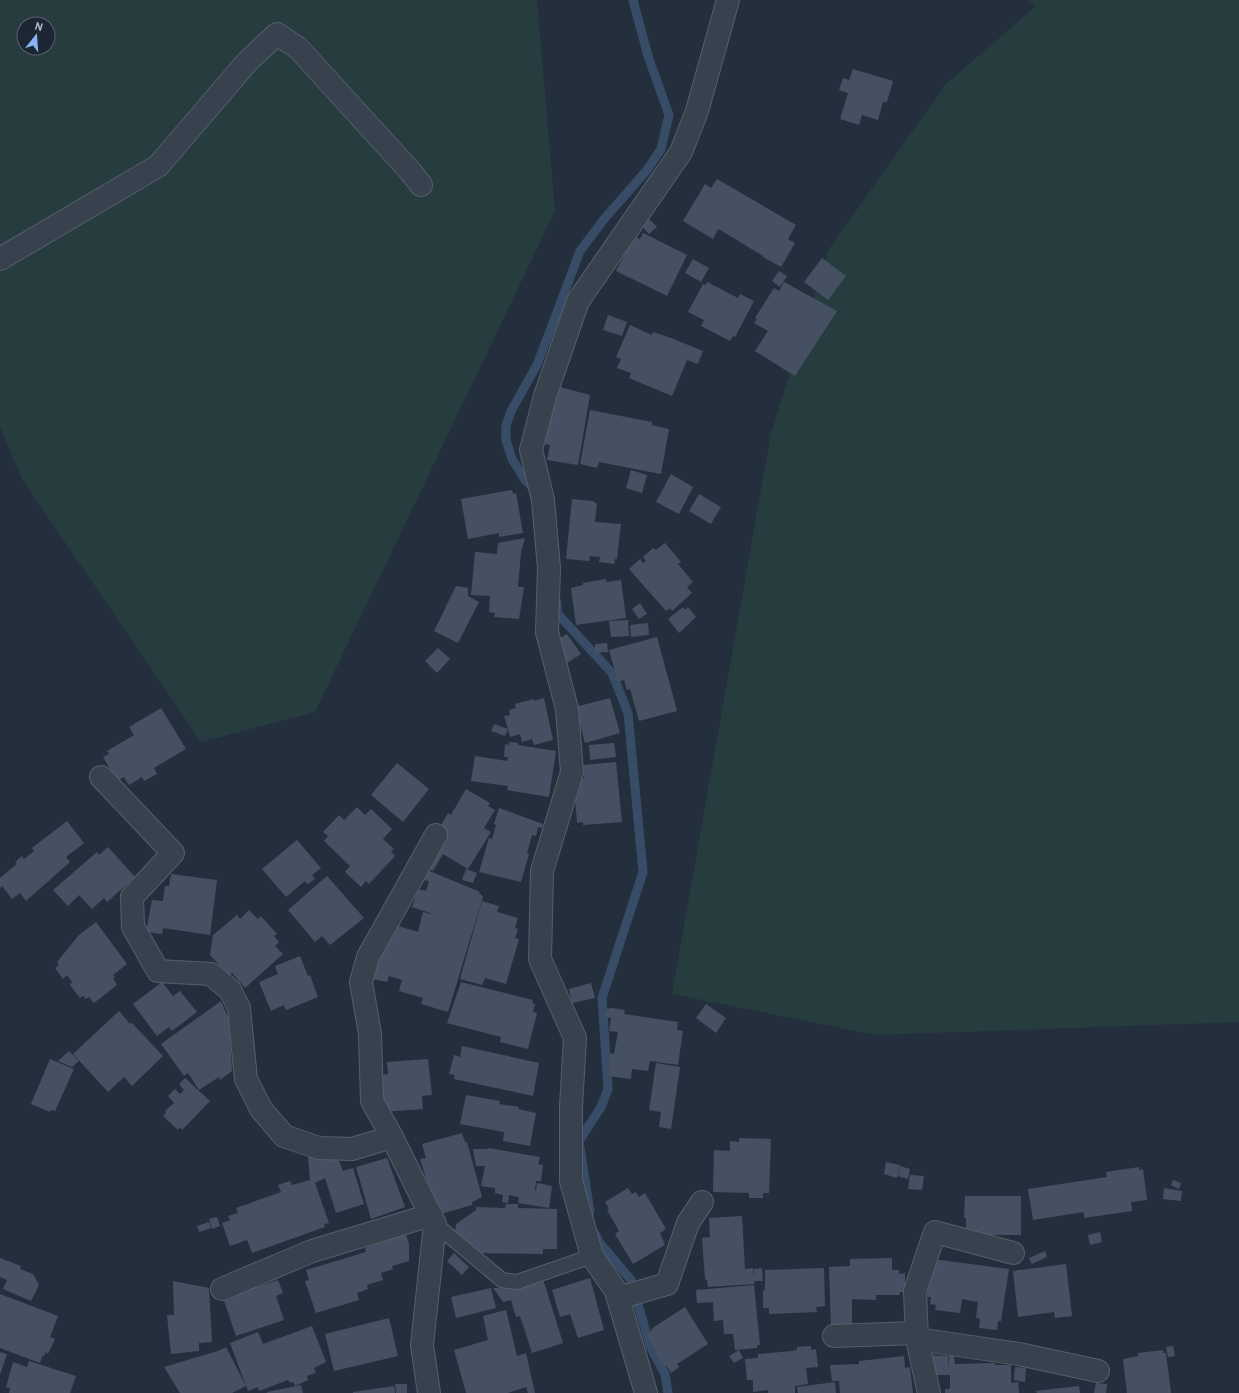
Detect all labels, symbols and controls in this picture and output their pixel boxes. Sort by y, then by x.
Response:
north arrow [16,16,56,56]
text: N [33,20,44,35]

